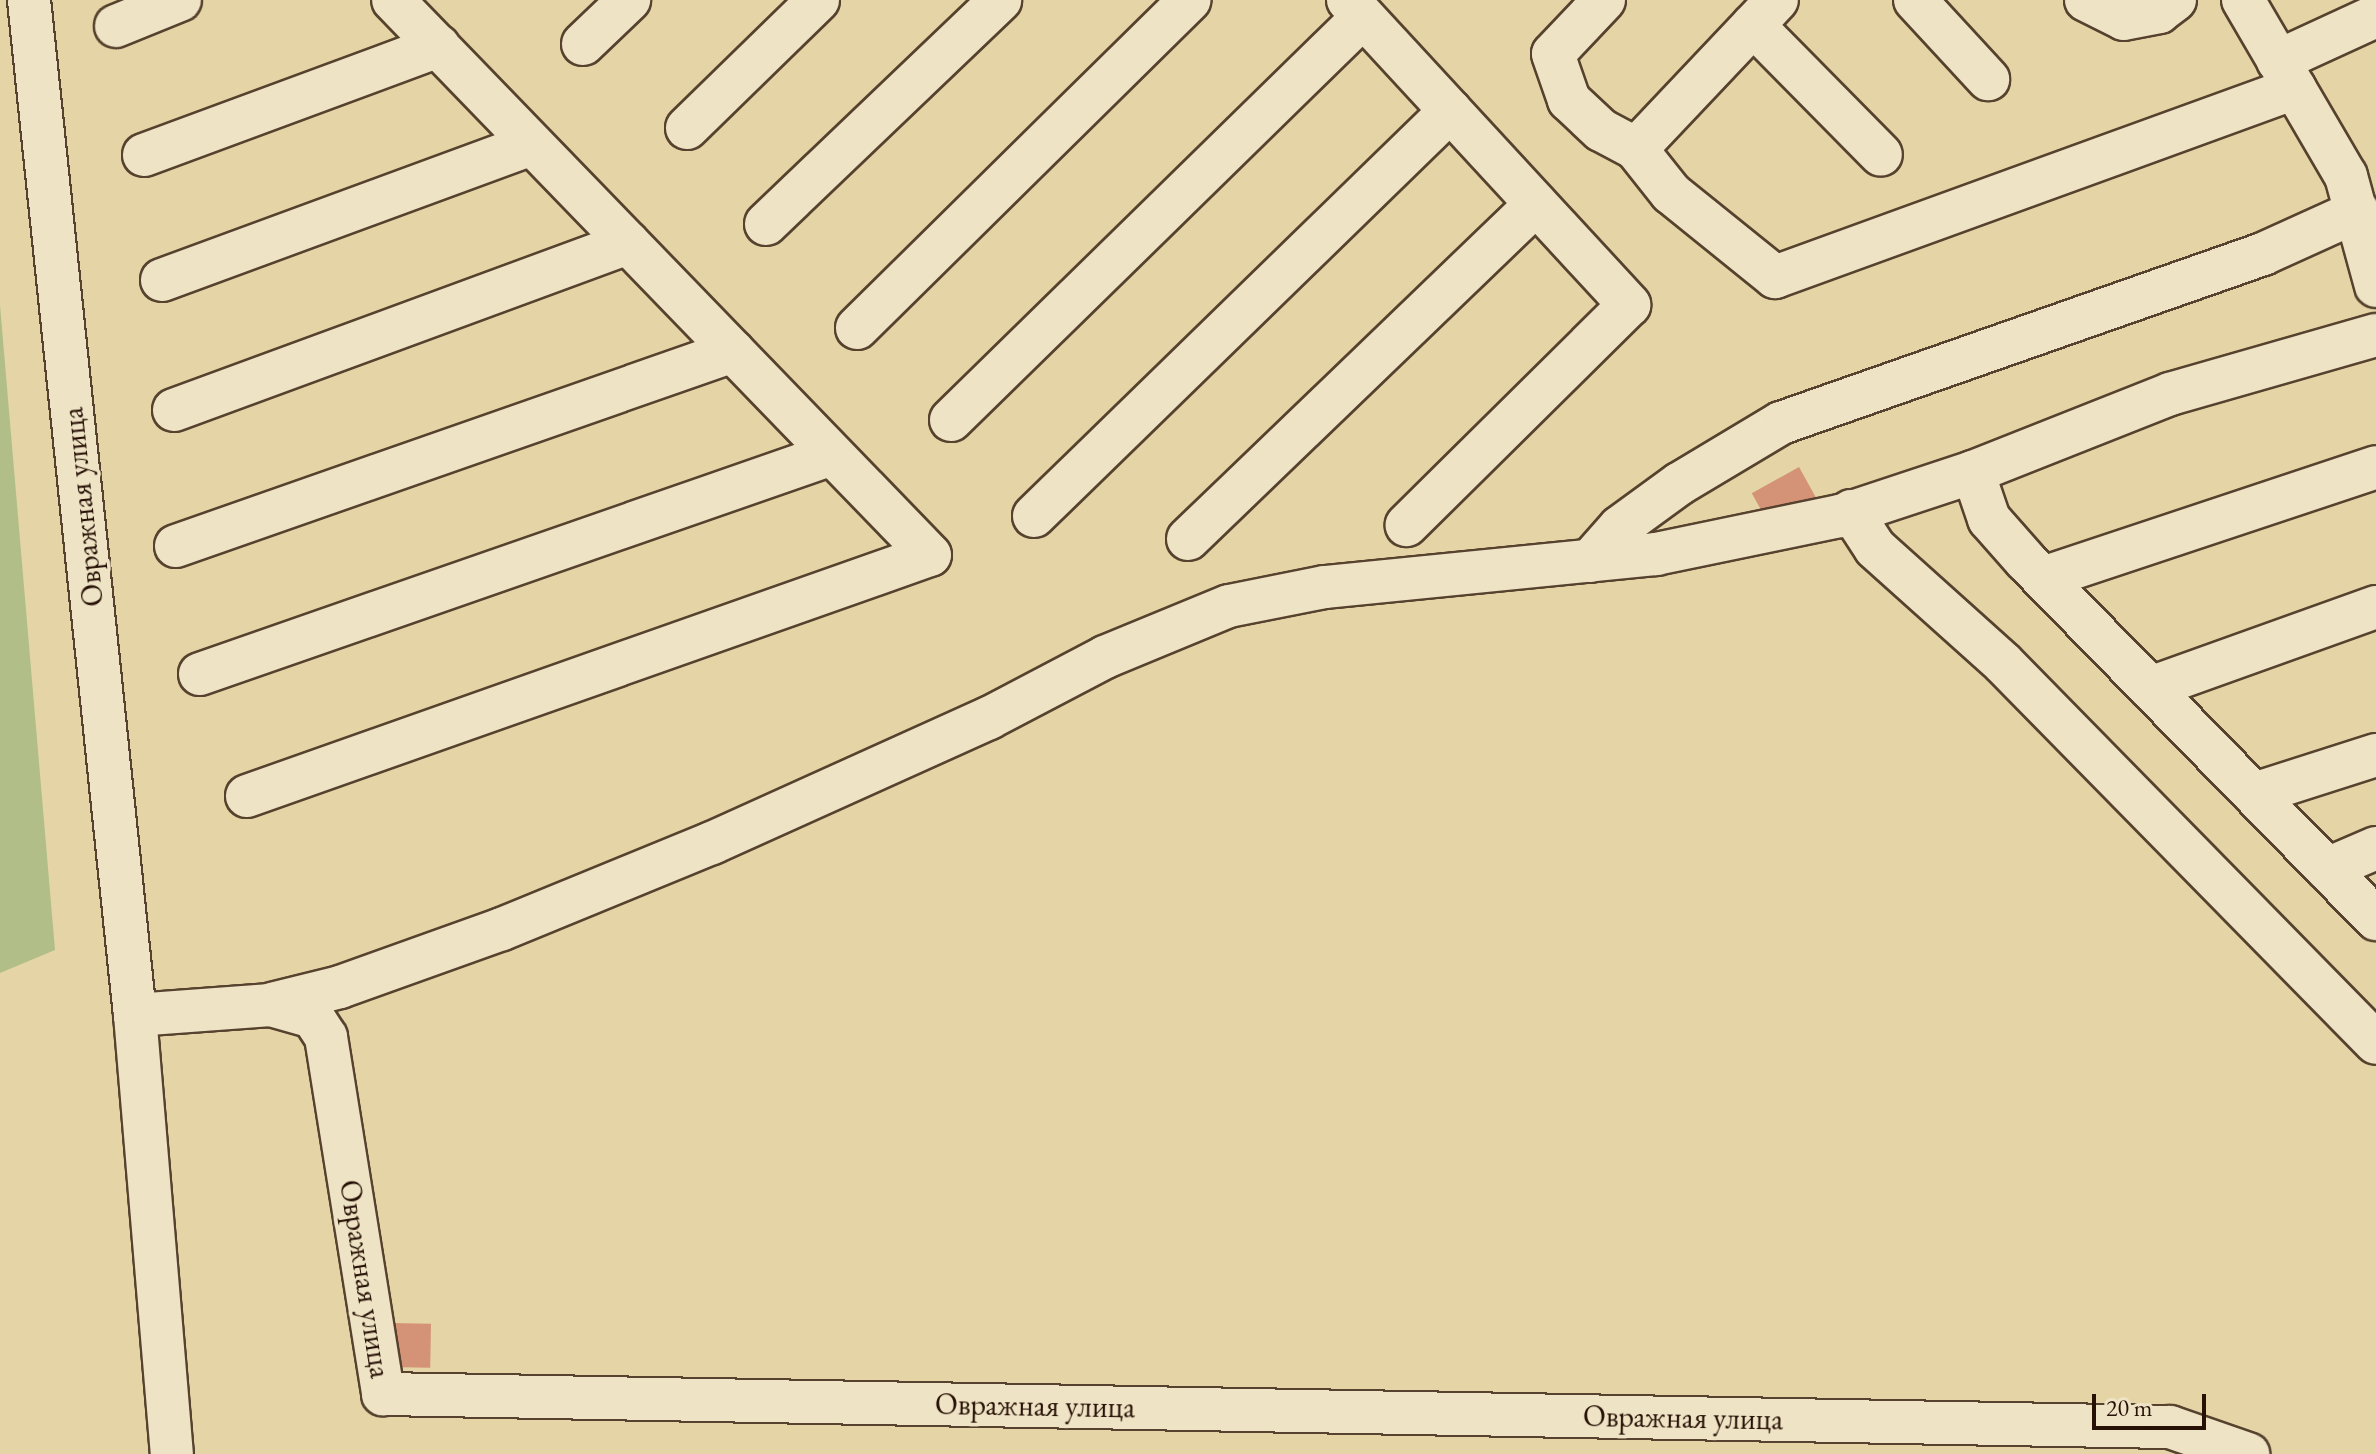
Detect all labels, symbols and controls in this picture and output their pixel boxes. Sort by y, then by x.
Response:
street label: Овражная улица [55,406,111,608]
street label: Овражная улица [332,1177,398,1381]
scale bar [2096,1378,2210,1428]
street label: Овражная улица [935,1386,1135,1426]
text: 20 m [2106,1392,2153,1423]
street label: Овражная улица [1583,1398,1783,1438]

